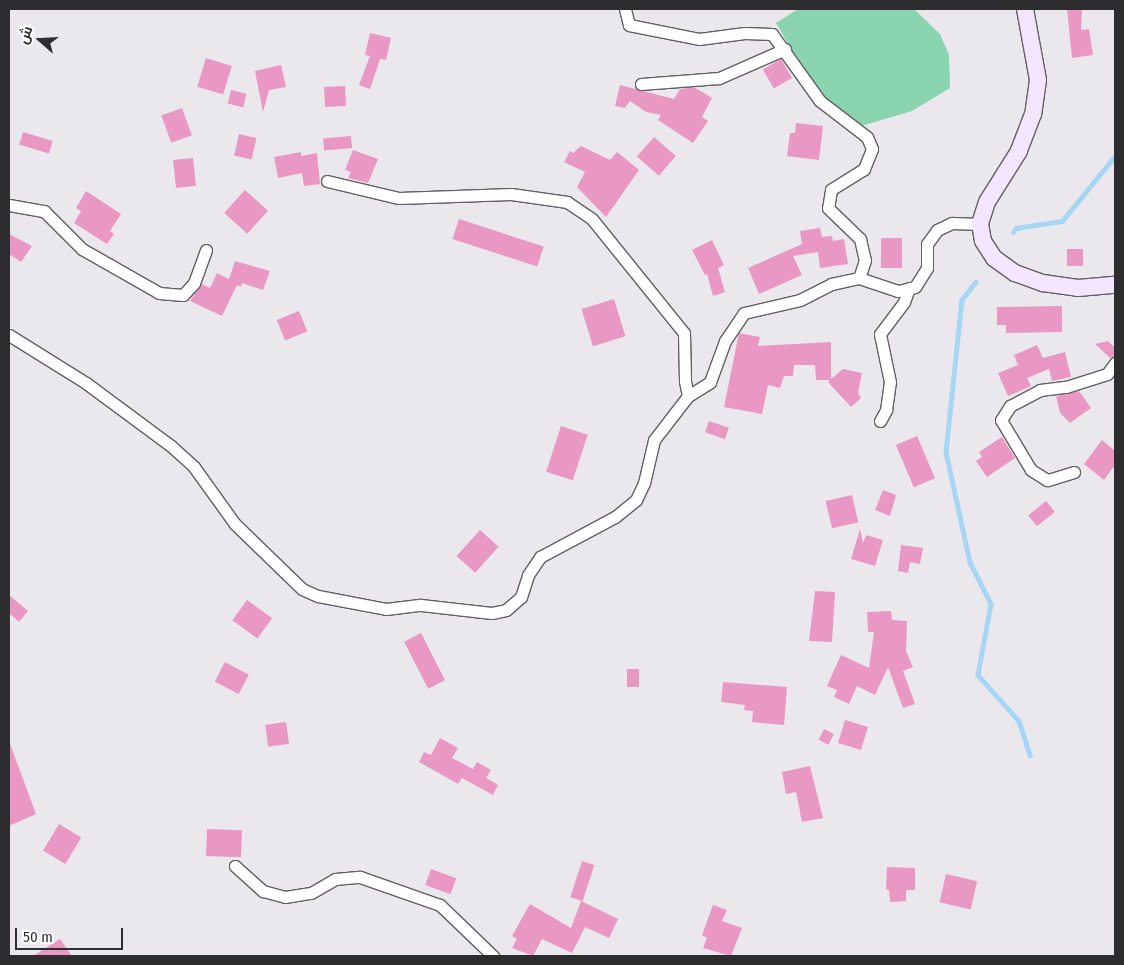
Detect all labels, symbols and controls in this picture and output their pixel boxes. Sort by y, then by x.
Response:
north arrow [15,15,65,65]
text: ش [14,24,36,46]
scale bar [18,918,125,950]
text: 50 m [23,928,53,946]

